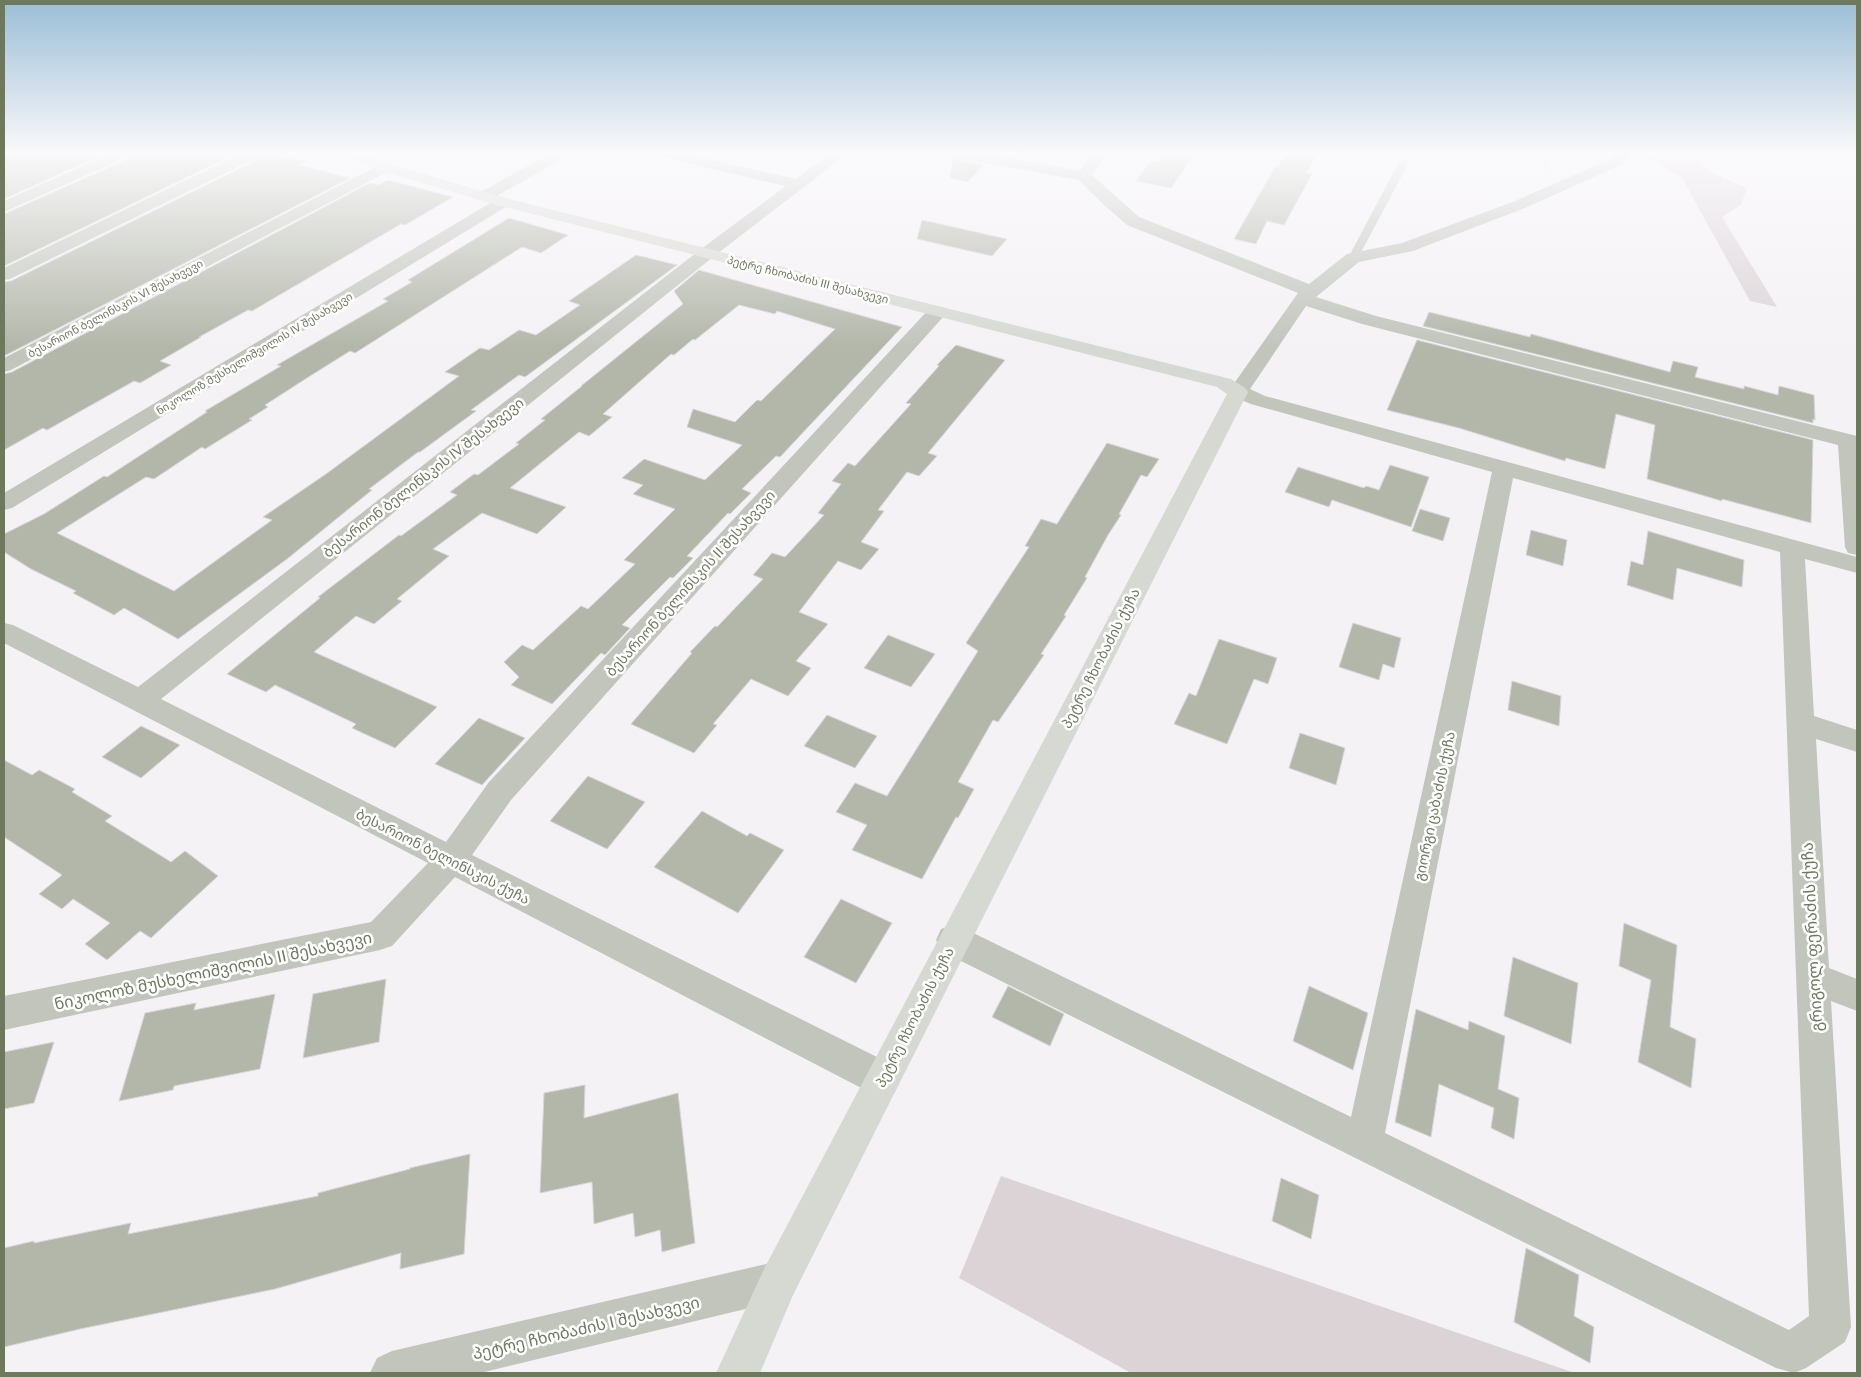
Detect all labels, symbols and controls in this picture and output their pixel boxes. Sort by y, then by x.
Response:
street label: პეტრე ჩხობაძის III შესახვევი [726,253,890,306]
street label: ბესარიონ ბელინსკის VI შესახვევი [25,256,205,361]
street label: ნიკოლოზ მუსხელიშვილის IV შესახვევი [153,289,355,418]
street label: ბესარიონ ბელინსკის IV შესახვევი [319,393,527,561]
street label: ბესარიონ ბელინსკის II შესახვევი [602,486,779,680]
street label: პეტრე ჩხობაძის ქუჩა [1057,585,1144,731]
street label: გიორგი ცაბაძის ქუჩა [1410,730,1459,882]
street label: ბესარიონ ბელინსკის ქუჩა [353,805,533,908]
street label: გრიგოლ ფერაძის ქუჩა [1797,842,1827,1032]
street label: ნიკოლოზ მუსხელიშვილის II შესახვევი [53,927,374,1015]
street label: პეტრე ჩხობაძის ქუჩა [871,944,958,1090]
street label: პეტრე ჩხობაძის I შესახვევი [471,1292,701,1363]

